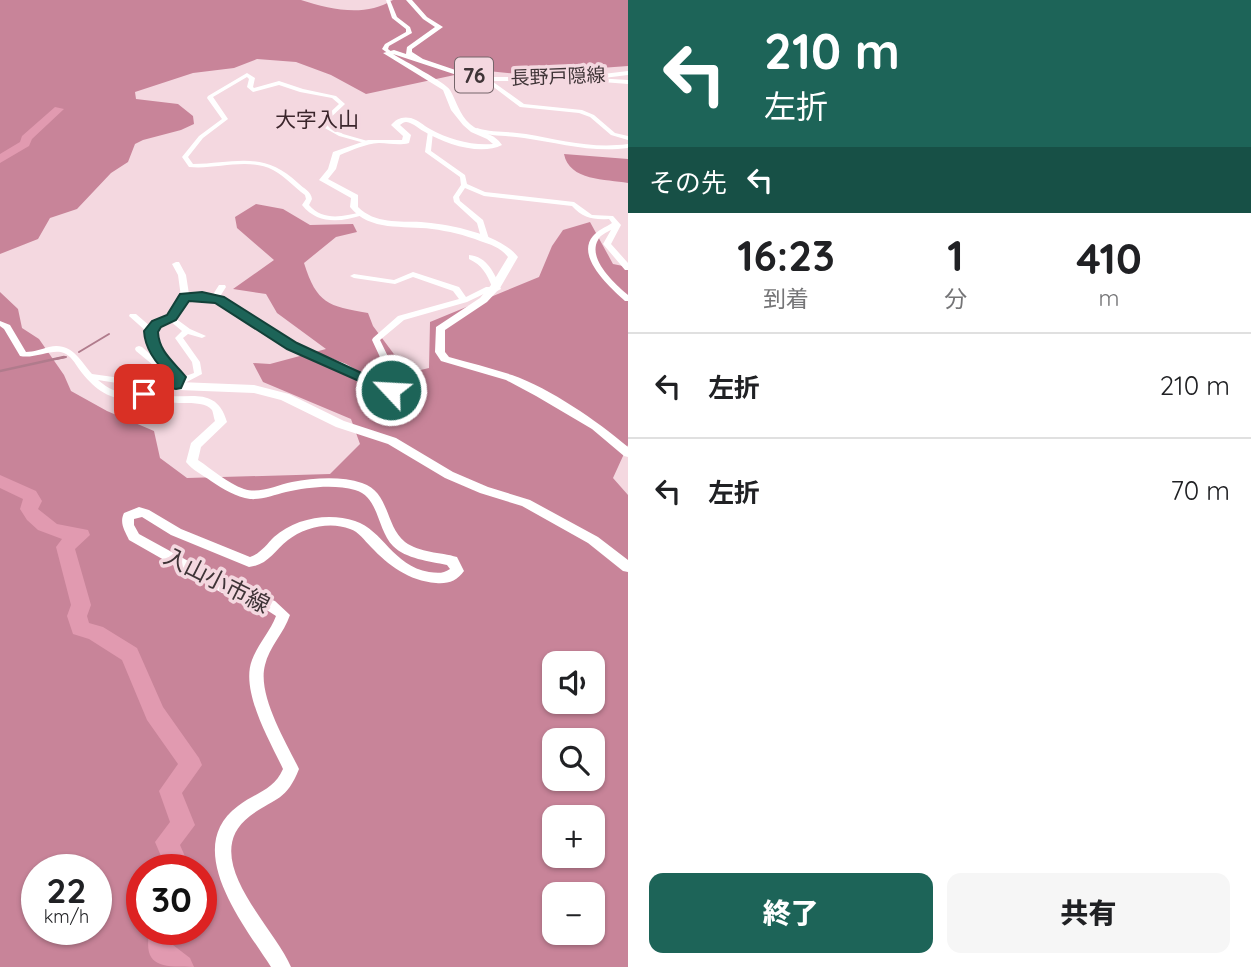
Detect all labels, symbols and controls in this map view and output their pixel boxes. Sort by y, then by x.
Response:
text: 210 m [764,20,900,81]
icon: left [649,28,740,119]
road number: 76 [455,57,493,92]
street label: 長野戸隠線 [510,62,606,90]
text: 左折 [764,86,828,126]
district label: 大字入山 [275,106,359,132]
icon: left [741,161,779,199]
text: その先 [649,166,727,199]
text: 16:23 [737,229,835,282]
text: 1 [947,229,964,282]
text: 410 [1076,232,1142,285]
text: m [1098,283,1119,312]
text: 到着 [763,284,809,313]
text: 分 [944,284,967,313]
position arrow [354,353,428,427]
pin [114,364,174,424]
icon: left [649,367,687,405]
text: 210 m [1160,369,1230,402]
text: 左折 [708,371,760,404]
icon: arrive [125,375,163,413]
icon: left [649,472,687,510]
text: 70 m [1170,474,1230,507]
text: 左折 [708,476,760,509]
street label: 入山小市線 [159,541,275,619]
map controls [542,651,605,945]
button: sound [542,651,605,714]
button: search [542,728,605,791]
button: + [542,805,605,868]
speed limit sign: 30 [126,854,217,945]
text: 22 [47,868,86,912]
button: 終了 [649,873,933,953]
button: 共有 [947,873,1230,953]
button: − [542,882,605,945]
text: km/h [44,905,89,928]

